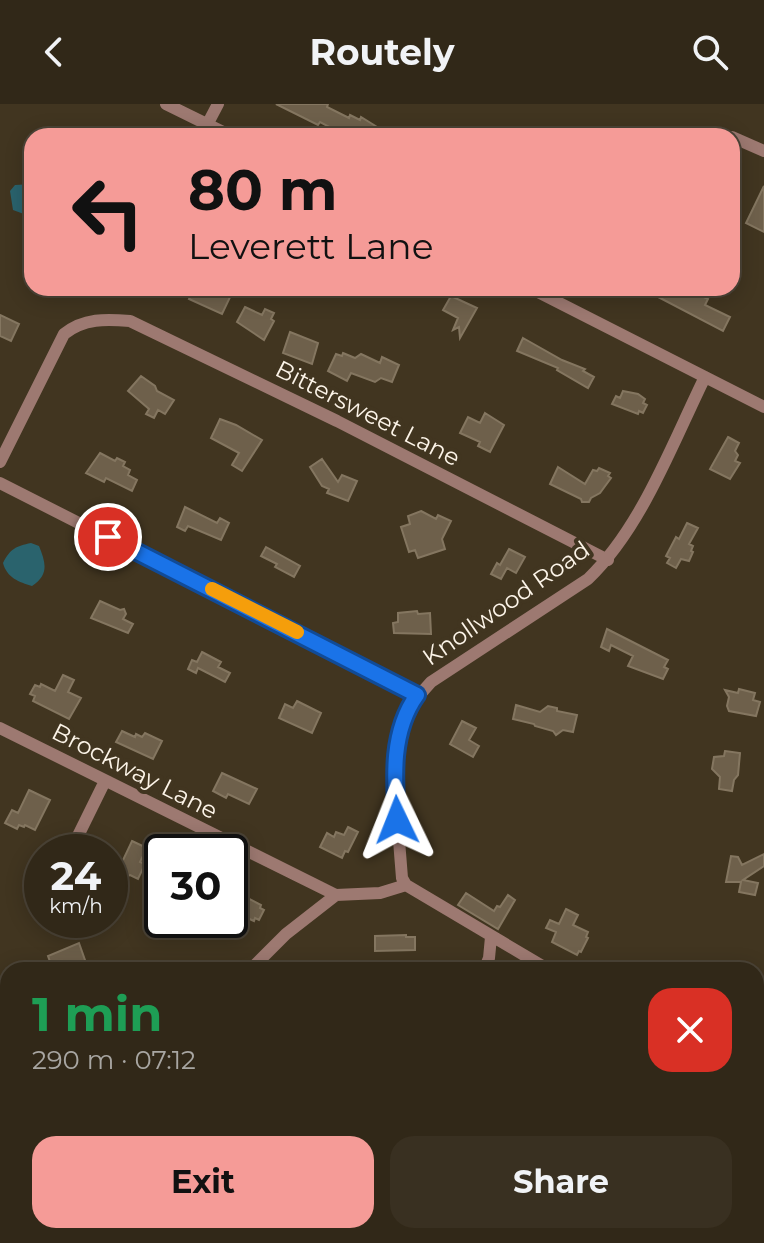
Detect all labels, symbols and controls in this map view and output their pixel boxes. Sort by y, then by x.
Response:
icon: back [32,30,76,74]
text: Routely [310,30,454,74]
icon: search [688,30,732,74]
text: 80 m [188,156,338,224]
icon: left [56,160,160,264]
text: Leverett Lane [188,224,433,268]
street label: Bittersweet Lane [271,354,465,472]
pin [74,503,142,571]
icon: arrive [86,515,130,559]
street label: Knollwood Road [417,535,595,671]
street label: Brockway Lane [47,717,223,825]
position arrow [355,778,439,862]
speed limit sign: 30 [144,834,248,938]
text: 24 [51,851,101,900]
text: km/h [49,894,103,918]
text: 1 min [32,985,162,1043]
button: close [648,988,732,1072]
text: 290 m · 07:12 [32,1044,196,1076]
button: Exit [32,1136,374,1228]
button: Share [390,1136,732,1228]

